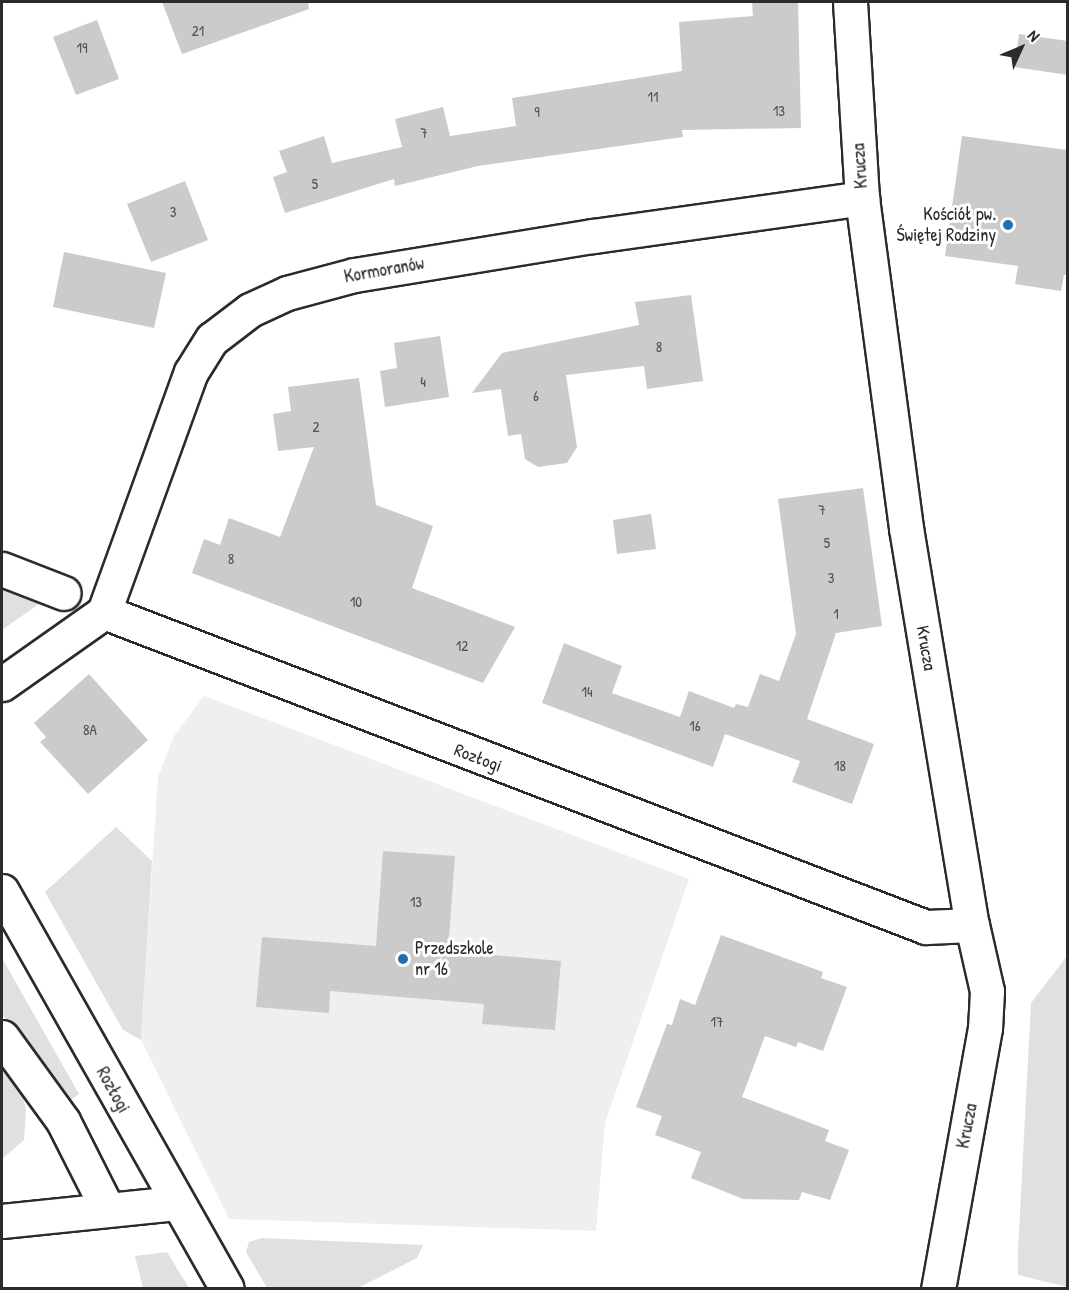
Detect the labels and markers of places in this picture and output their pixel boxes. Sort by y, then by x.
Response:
place label: Kościół pw. Świętej Rodziny [897,204,996,246]
marker: Kościół pw. Świętej Rodziny [1001,218,1015,232]
place label: Przedszkole nr 16 [415,938,494,980]
marker: Przedszkole nr 16 [396,952,410,966]

